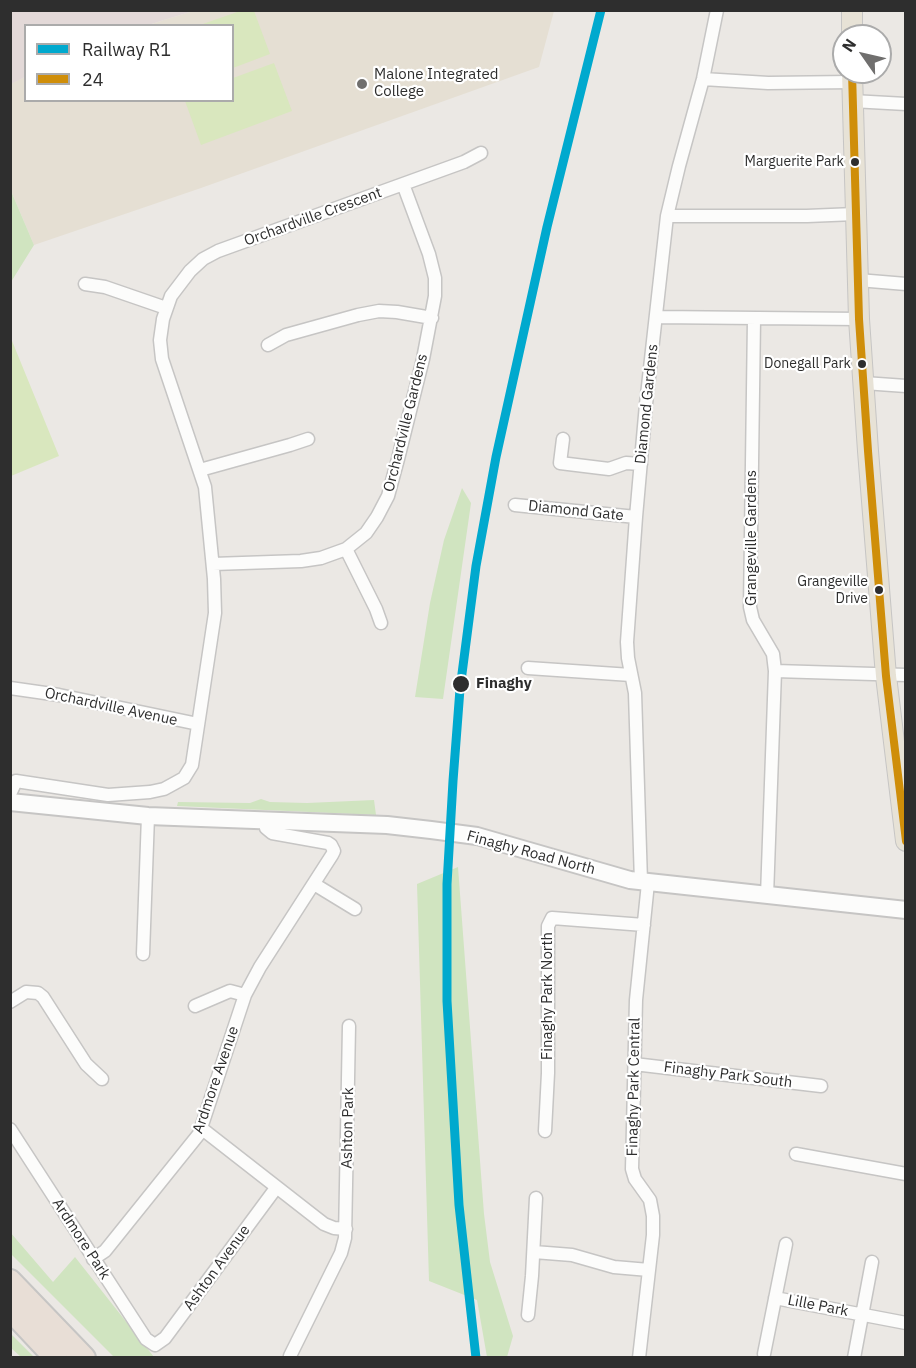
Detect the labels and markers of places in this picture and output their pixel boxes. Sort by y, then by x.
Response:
place label: Malone Integrated College [374,66,498,101]
marker: Malone Integrated College [355,77,369,91]
place label: Marguerite Park [745,154,844,170]
marker: Marguerite Park [849,156,861,168]
place label: Donegall Park [764,356,851,372]
marker: Donegall Park [856,358,868,370]
place label: Grangeville Drive [797,574,868,606]
marker: Grangeville Drive [873,584,885,596]
marker: Finaghy [451,674,471,694]
place label: Finaghy [476,675,532,693]

